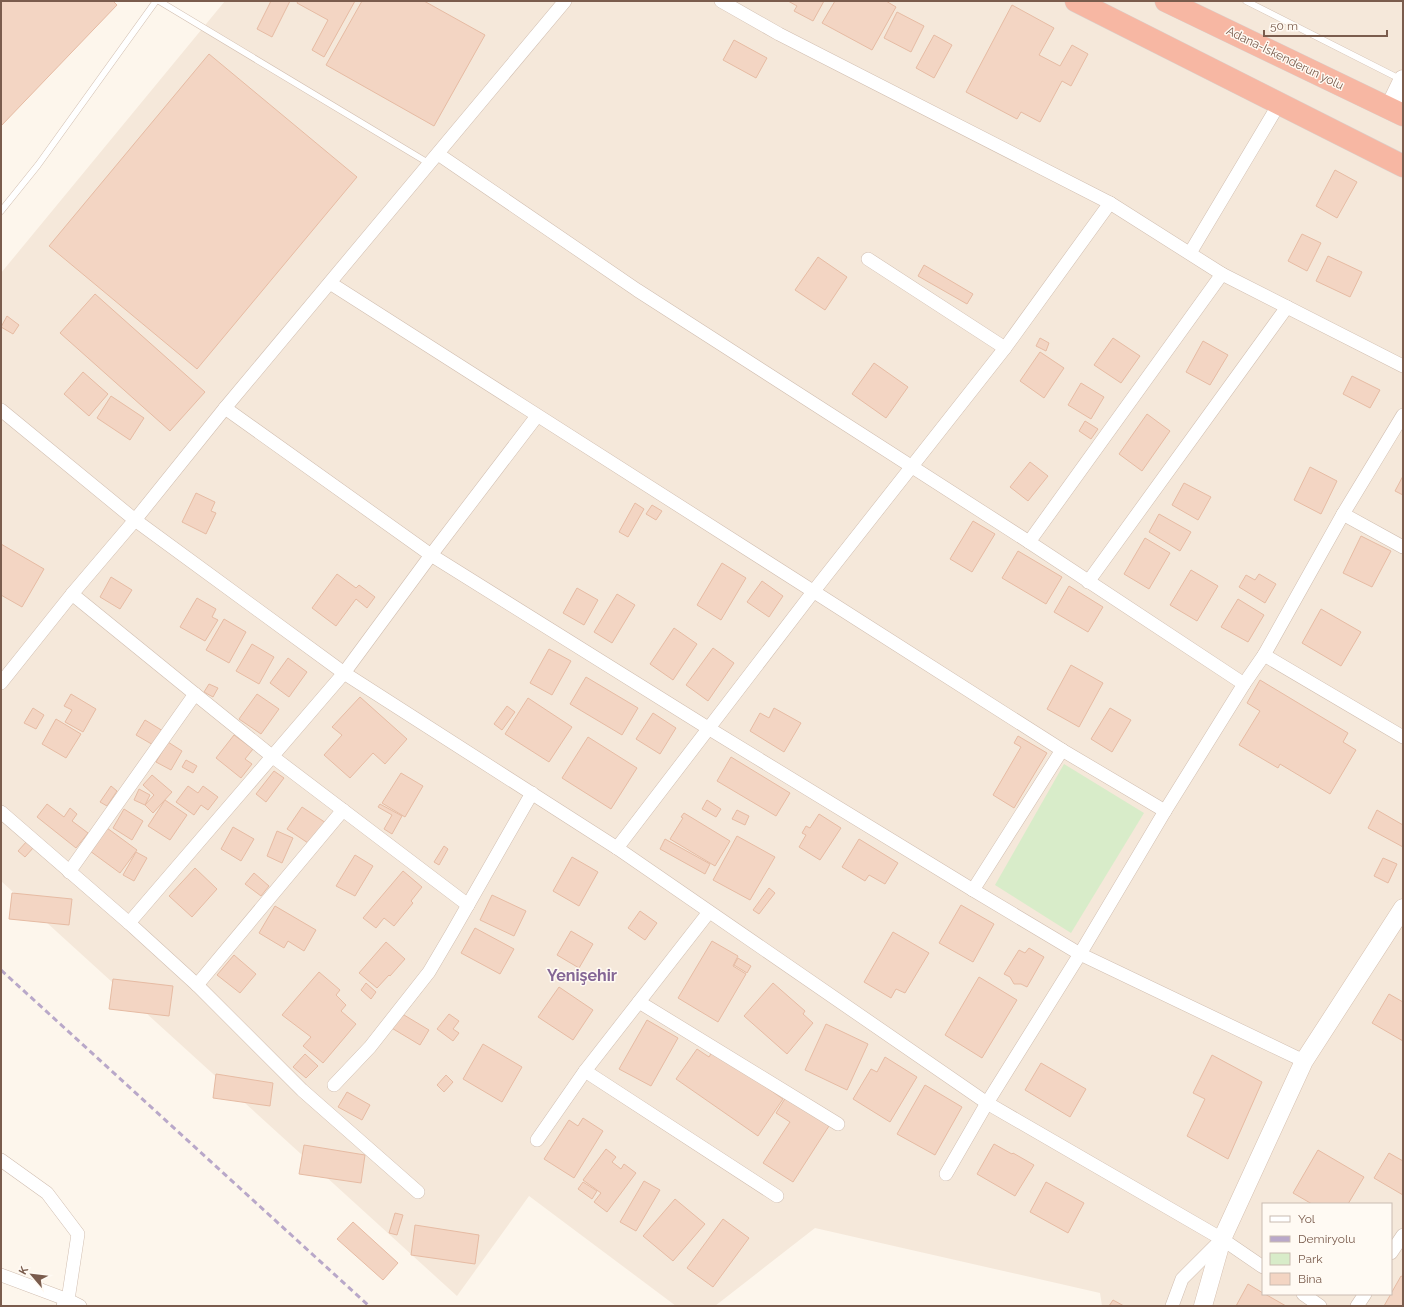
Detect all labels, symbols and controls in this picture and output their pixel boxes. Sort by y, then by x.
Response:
scale bar [1264,12,1387,38]
text: 50 m [1270,19,1298,33]
street label: Adana-İskenderun yolu [1224,23,1346,93]
district label: Yenişehir [547,966,617,985]
legend [1262,1203,1392,1295]
text: Yol [1298,1212,1316,1226]
text: Demiryolu [1298,1232,1355,1246]
text: Park [1298,1252,1323,1266]
north arrow [12,1255,52,1295]
text: K [16,1264,31,1277]
text: Bina [1298,1272,1322,1286]

